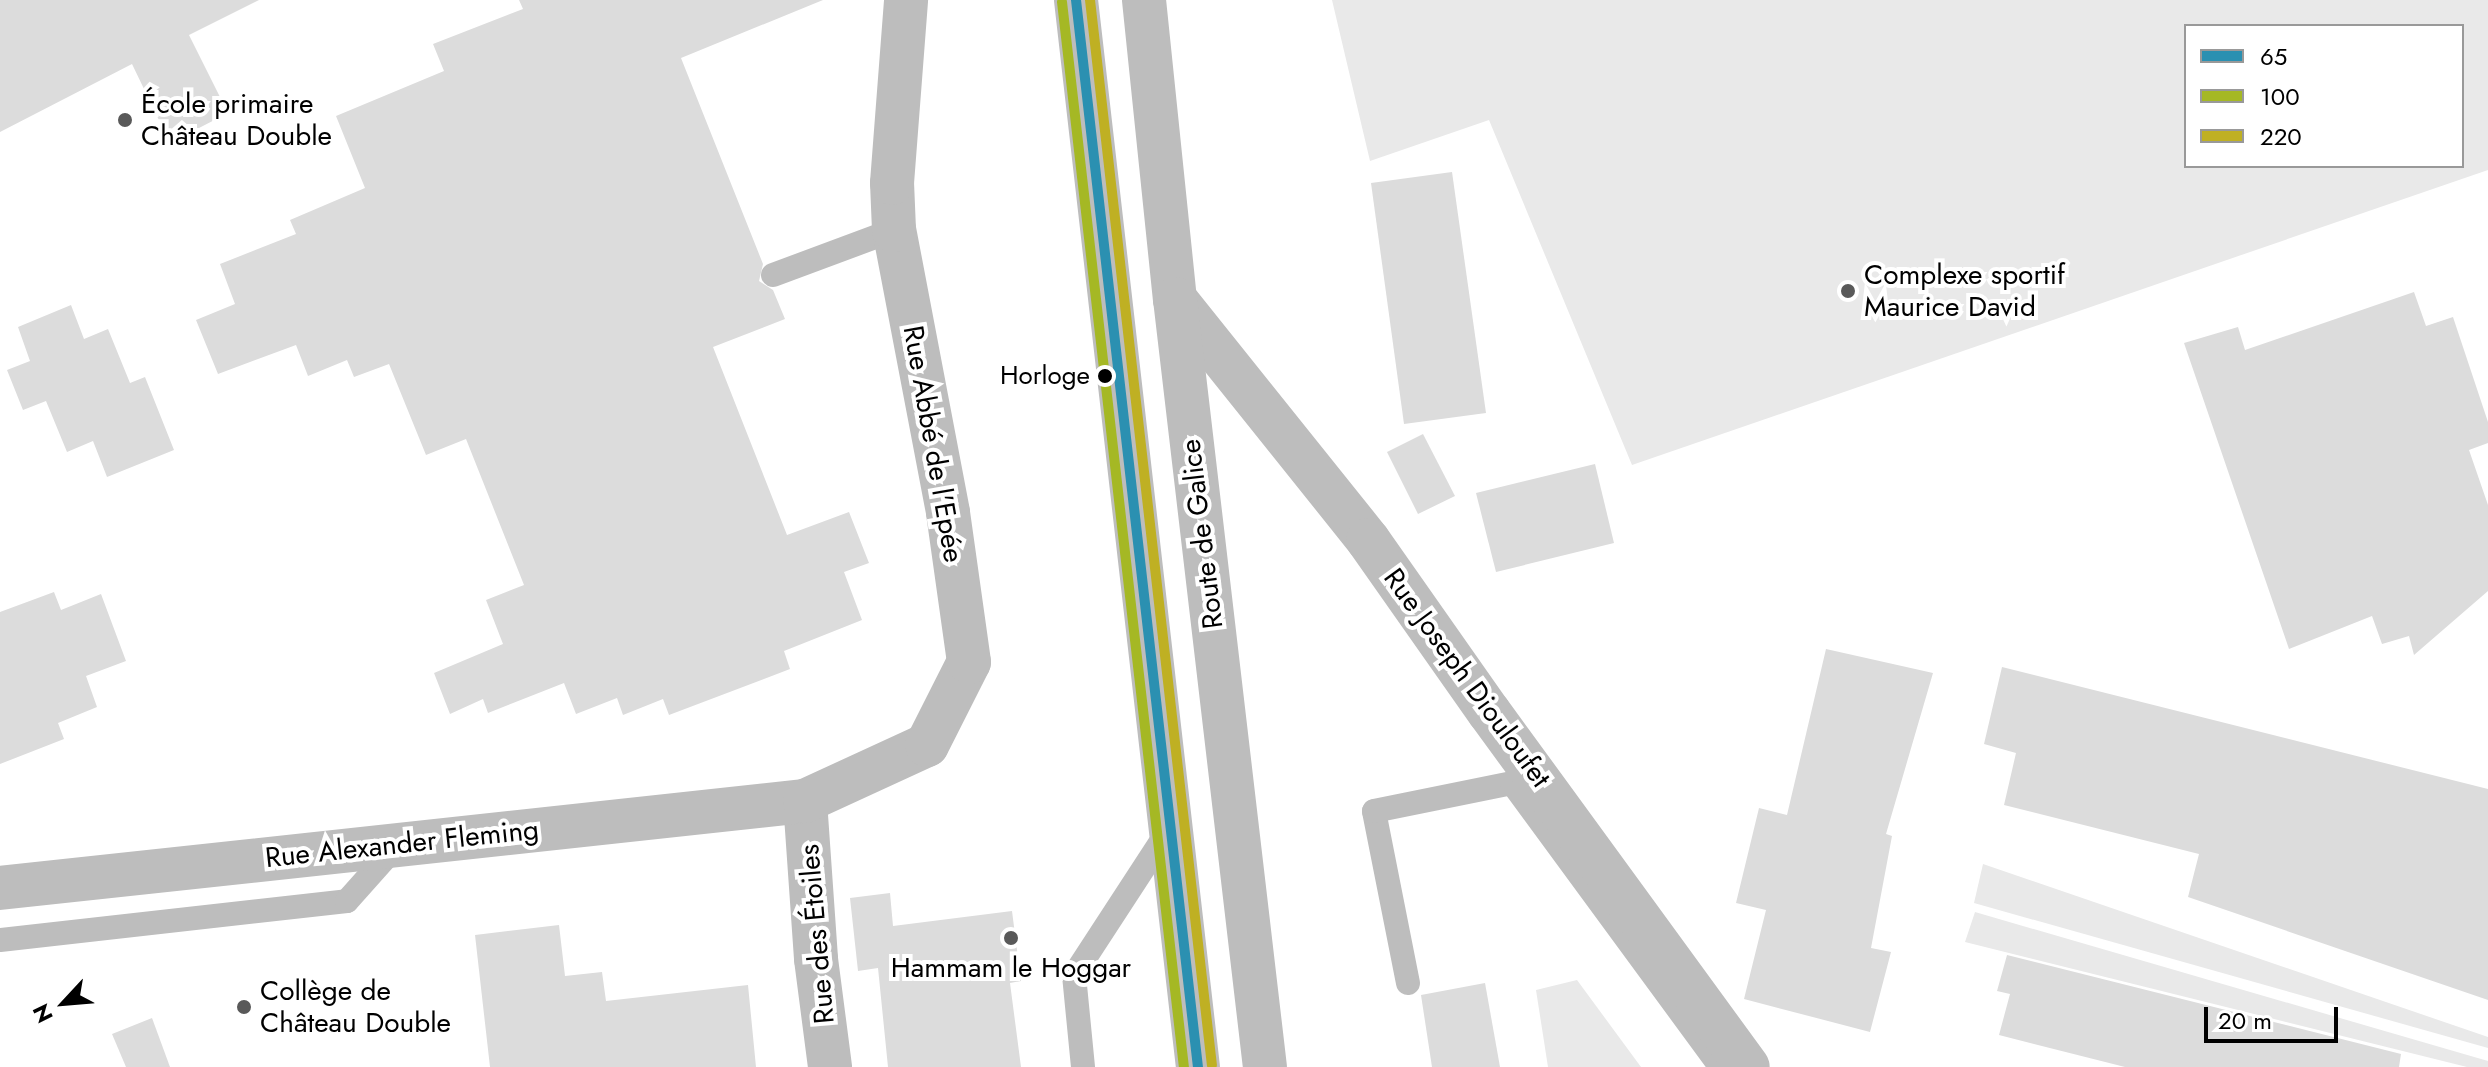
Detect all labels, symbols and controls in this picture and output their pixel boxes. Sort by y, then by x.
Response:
legend [2184,24,2464,168]
text: 65 [2260,39,2287,74]
text: 100 [2260,79,2300,114]
place label: École primaire Château Double [141,87,332,153]
marker: École primaire Château Double [116,111,134,129]
text: 220 [2260,119,2302,154]
place label: Complexe sportif Maurice David [1864,258,2065,324]
marker: Complexe sportif Maurice David [1839,282,1857,300]
street label: Rue Abbé de l'Epée [896,323,970,565]
place label: Horloge [1000,360,1090,392]
marker: Horloge [1097,368,1113,384]
street label: Route de Galice [1174,437,1230,631]
street label: Rue Joseph Diouloufet [1376,562,1558,794]
street label: Rue Alexander Fleming [263,813,541,875]
street label: Rue des Étoiles [792,843,842,1025]
marker: Hammam le Hoggar [1002,929,1020,947]
place label: Hammam le Hoggar [891,951,1131,985]
north arrow [24,963,104,1043]
place label: Collège de Château Double [260,974,451,1040]
scale bar [2208,991,2342,1041]
marker: Collège de Château Double [235,998,253,1016]
text: N [24,999,61,1028]
text: 20 m [2218,1003,2272,1038]

